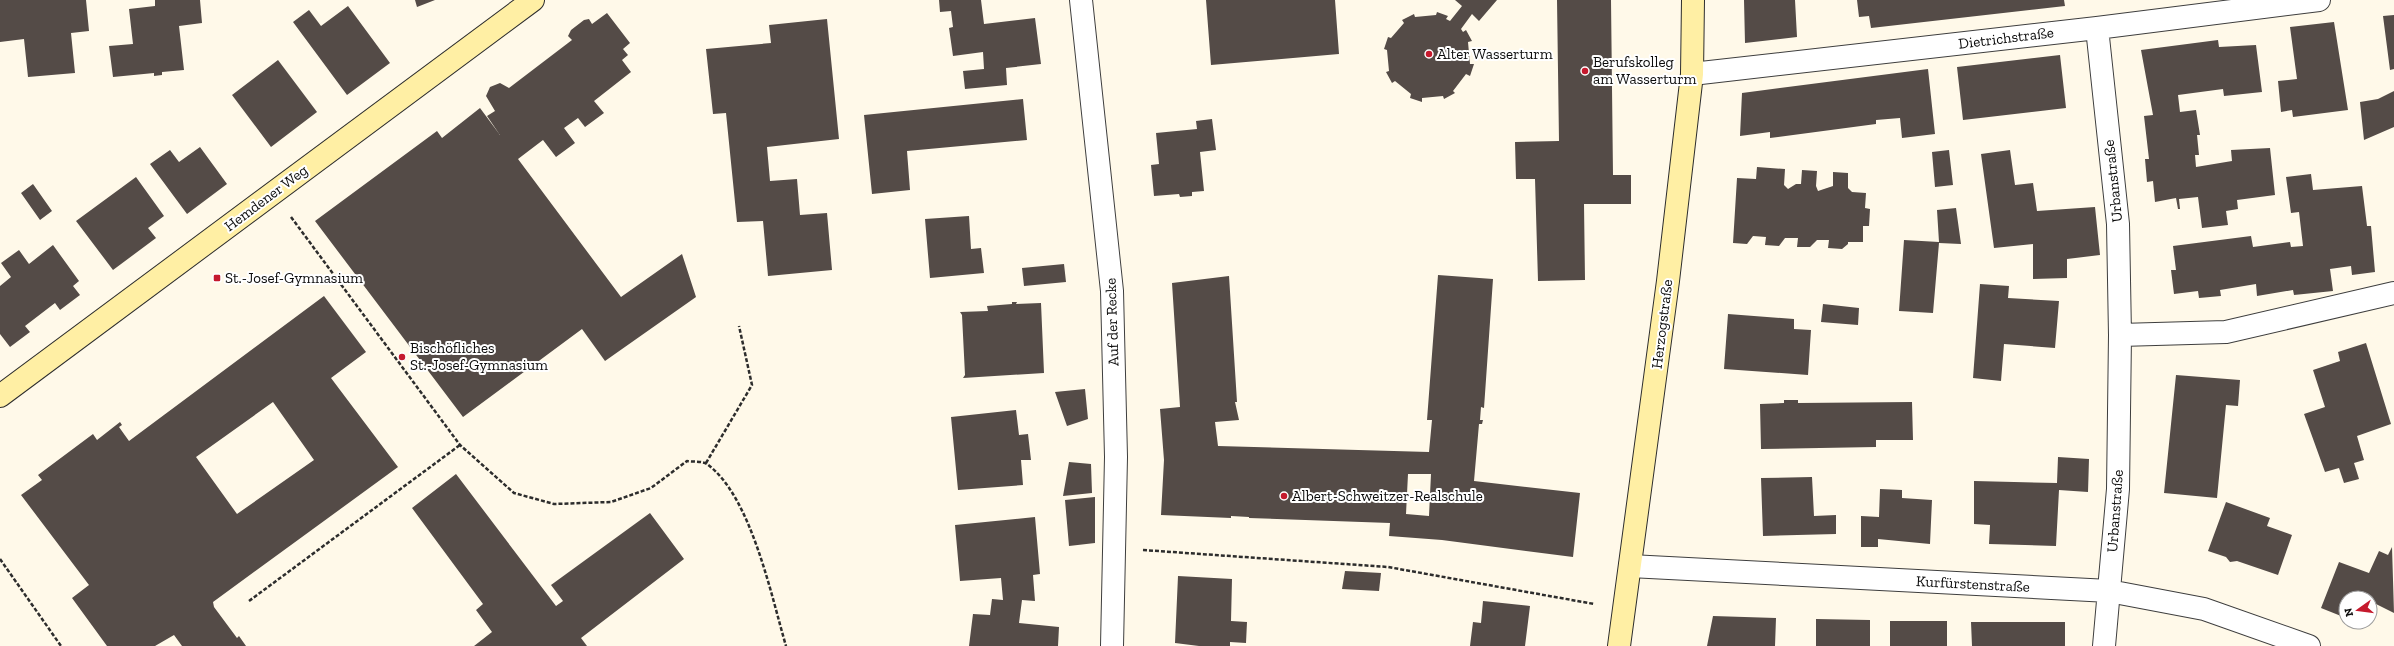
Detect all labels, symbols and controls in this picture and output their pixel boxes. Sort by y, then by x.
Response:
street label: Dietrichstraße [1957,23,2055,53]
place label: Alter Wasserturm [1437,45,1553,63]
marker: Alter Wasserturm [1424,49,1434,59]
place label: Berufskolleg am Wasserturm [1593,53,1696,88]
marker: Berufskolleg am Wasserturm [1580,66,1590,76]
street label: Urbanstraße [2100,139,2126,223]
street label: Hemdener Weg [221,161,311,235]
place label: St.-Josef-Gymnasium [225,269,363,287]
marker: St.-Josef-Gymnasium [212,273,222,283]
street label: Auf der Recke [1101,277,1123,367]
street label: Herzogstraße [1648,278,1676,370]
place label: Bischöfliches St.-Josef-Gymnasium [410,339,548,374]
marker: Bischöfliches St.-Josef-Gymnasium [397,352,407,362]
street label: Urbanstraße [2103,469,2127,553]
place label: Albert-Schweitzer-Realschule [1292,487,1483,505]
marker: Albert-Schweitzer-Realschule [1279,491,1289,501]
street label: Kurfürstenstraße [1916,572,2030,596]
north arrow [2338,590,2378,630]
text: N [2341,606,2356,618]

